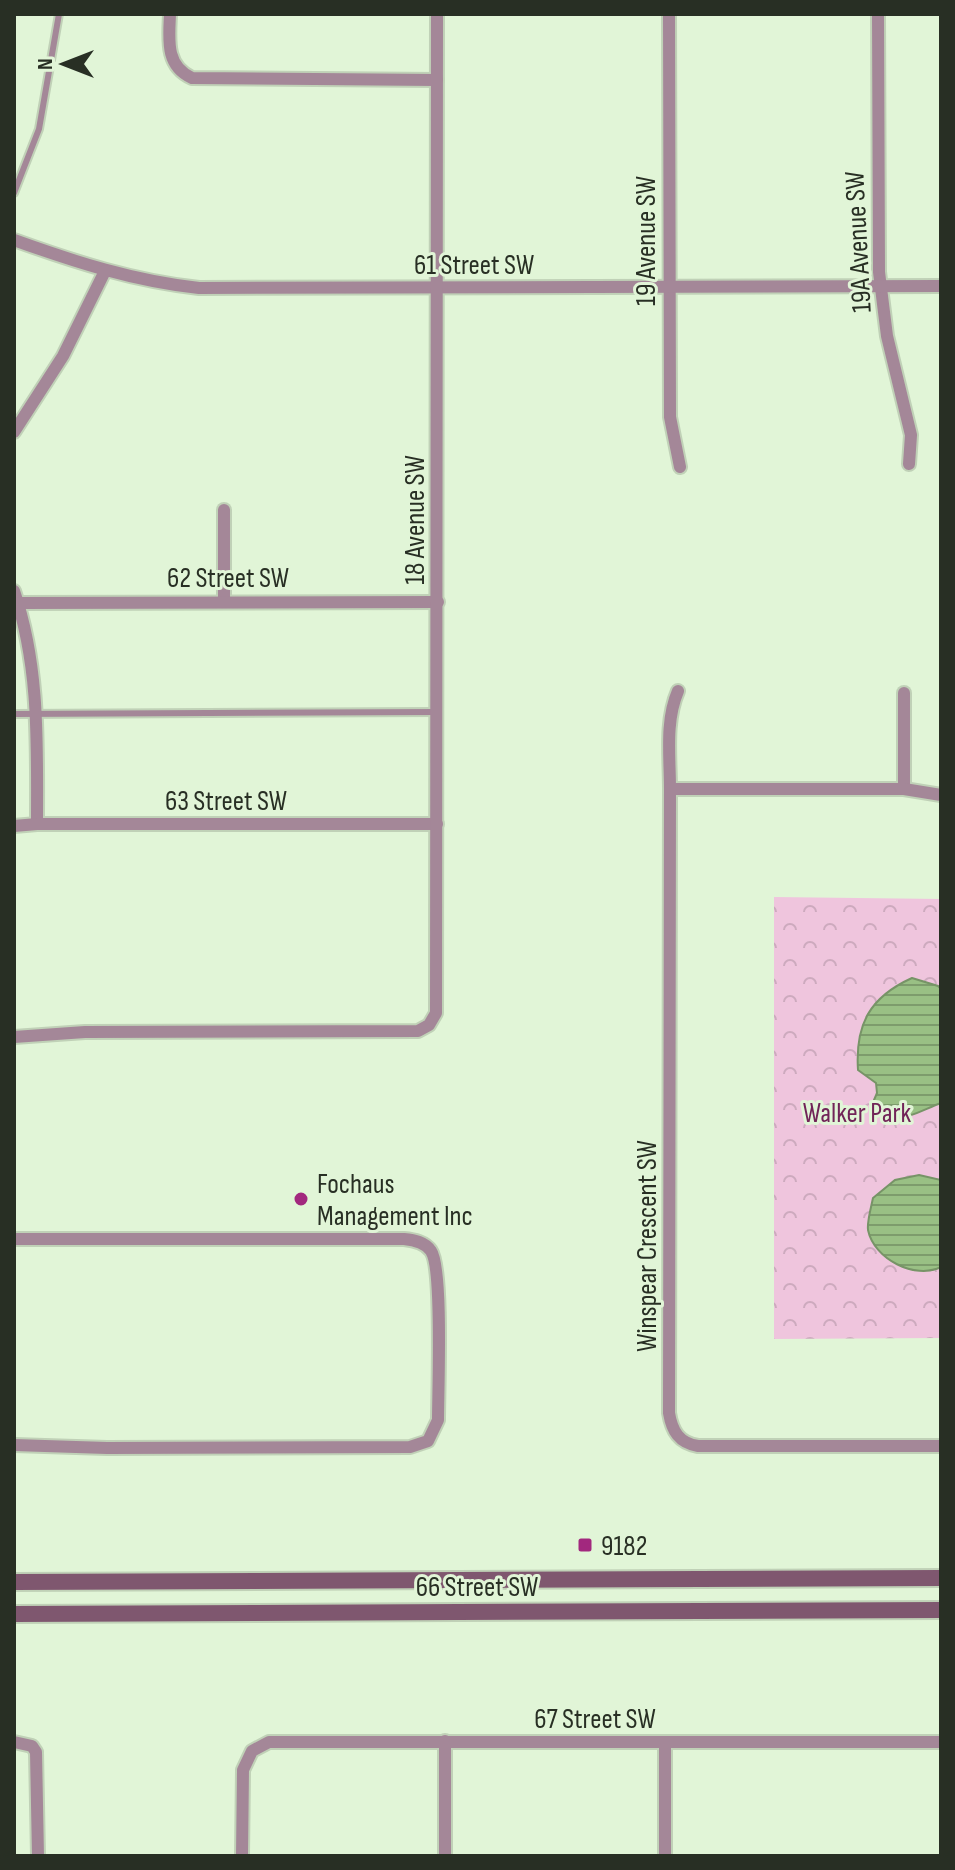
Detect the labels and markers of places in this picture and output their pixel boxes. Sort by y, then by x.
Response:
place label: Fochaus Management Inc [317,1168,473,1233]
marker: Fochaus Management Inc [292,1190,310,1208]
place label: 9182 [601,1530,647,1563]
marker: 9182 [576,1536,594,1554]

